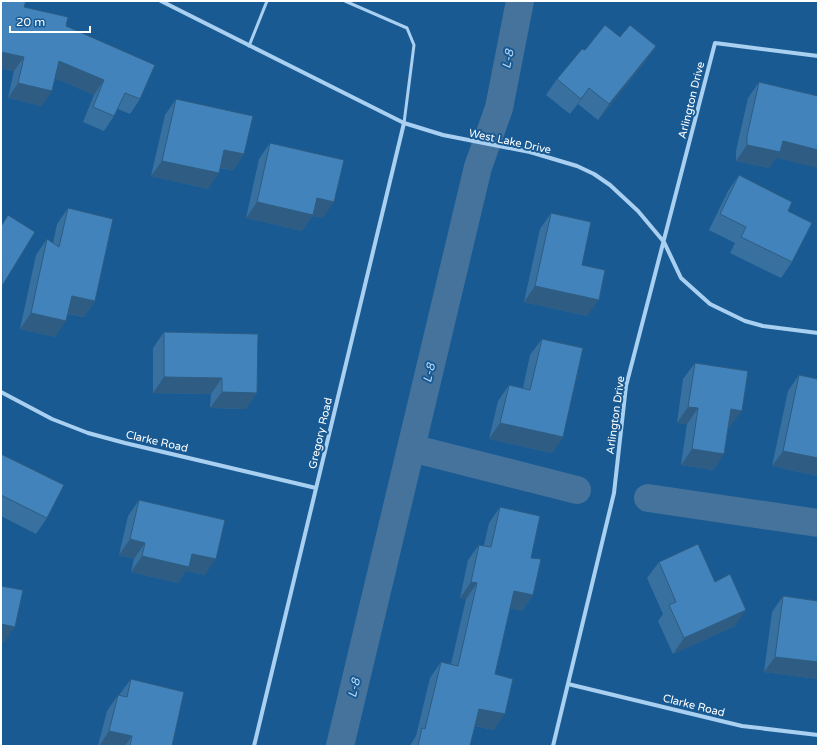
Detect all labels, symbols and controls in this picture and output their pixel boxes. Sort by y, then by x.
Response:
scale bar [10,8,90,34]
text: 20 m [16,15,45,29]
water label: L-8 [499,47,517,70]
street label: Arlington Drive [676,60,707,140]
street label: West Lake Drive [468,126,552,157]
water label: L-8 [420,361,438,384]
street label: Arlington Drive [604,375,627,455]
street label: Gregory Road [306,396,335,470]
street label: Clarke Road [125,428,189,455]
water label: L-8 [345,676,363,699]
street label: Clarke Road [662,692,726,719]

